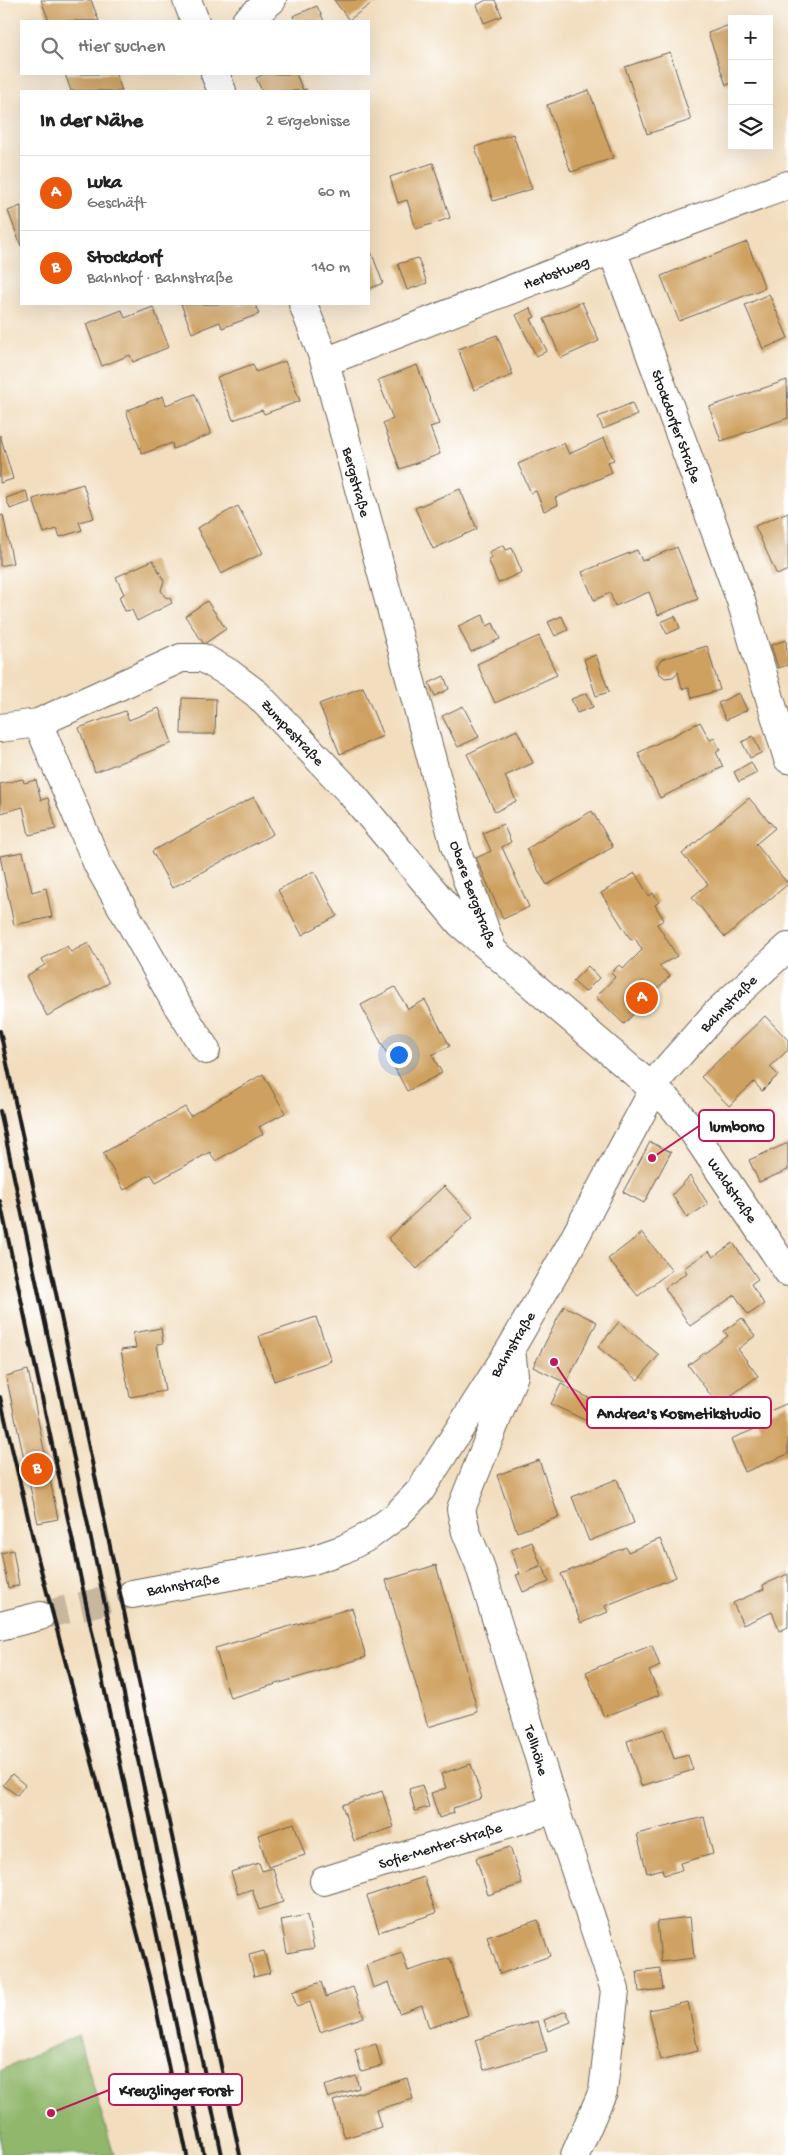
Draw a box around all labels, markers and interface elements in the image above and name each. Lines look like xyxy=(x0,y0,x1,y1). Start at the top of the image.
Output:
map controls xyxy=(728,15,773,150)
button: + xyxy=(728,15,773,60)
search box xyxy=(20,20,370,75)
icon: search xyxy=(38,34,66,62)
text: Hier suchen xyxy=(78,36,165,59)
button: − xyxy=(728,60,773,105)
button: layers xyxy=(728,105,773,150)
text: In der Nähe xyxy=(40,110,143,135)
text: 2 Ergebnisse xyxy=(266,113,350,132)
text: Luka xyxy=(87,172,122,195)
text: A xyxy=(51,184,61,203)
text: 60 m xyxy=(318,184,350,203)
text: Geschäft xyxy=(87,195,146,214)
text: Stockdorf xyxy=(87,247,162,270)
street label: Herbstweg xyxy=(521,253,592,295)
text: B xyxy=(52,259,60,278)
text: 140 m xyxy=(312,259,350,278)
text: Bahnhof · Bahnstraße xyxy=(87,270,233,289)
street label: Stockdorfer Straße xyxy=(646,368,704,486)
street label: Bergstraße xyxy=(337,445,373,520)
street label: Zumpestraße xyxy=(256,696,327,771)
street label: Obere Bergstraße xyxy=(444,839,500,951)
street label: Bahnstraße xyxy=(696,972,762,1037)
pin: A xyxy=(626,979,658,1017)
your location xyxy=(386,1042,412,1068)
callout: lumbono xyxy=(699,1110,774,1141)
text: lumbono xyxy=(708,1119,765,1138)
street label: Waldstraße xyxy=(702,1155,760,1227)
street label: Bahnstraße xyxy=(487,1309,540,1382)
callout: Andrea's Kosmetikstudio xyxy=(587,1397,771,1428)
text: Andrea's Kosmetikstudio xyxy=(596,1406,762,1425)
pin: B xyxy=(21,1450,53,1488)
street label: Bahnstraße xyxy=(145,1571,221,1601)
street label: Tellhöhe xyxy=(519,1722,551,1778)
street label: Sofie-Menter-Straße xyxy=(377,1820,505,1874)
callout: Kreuzlinger Forst xyxy=(109,2074,242,2105)
text: Kreuzlinger Forst xyxy=(118,2083,234,2102)

